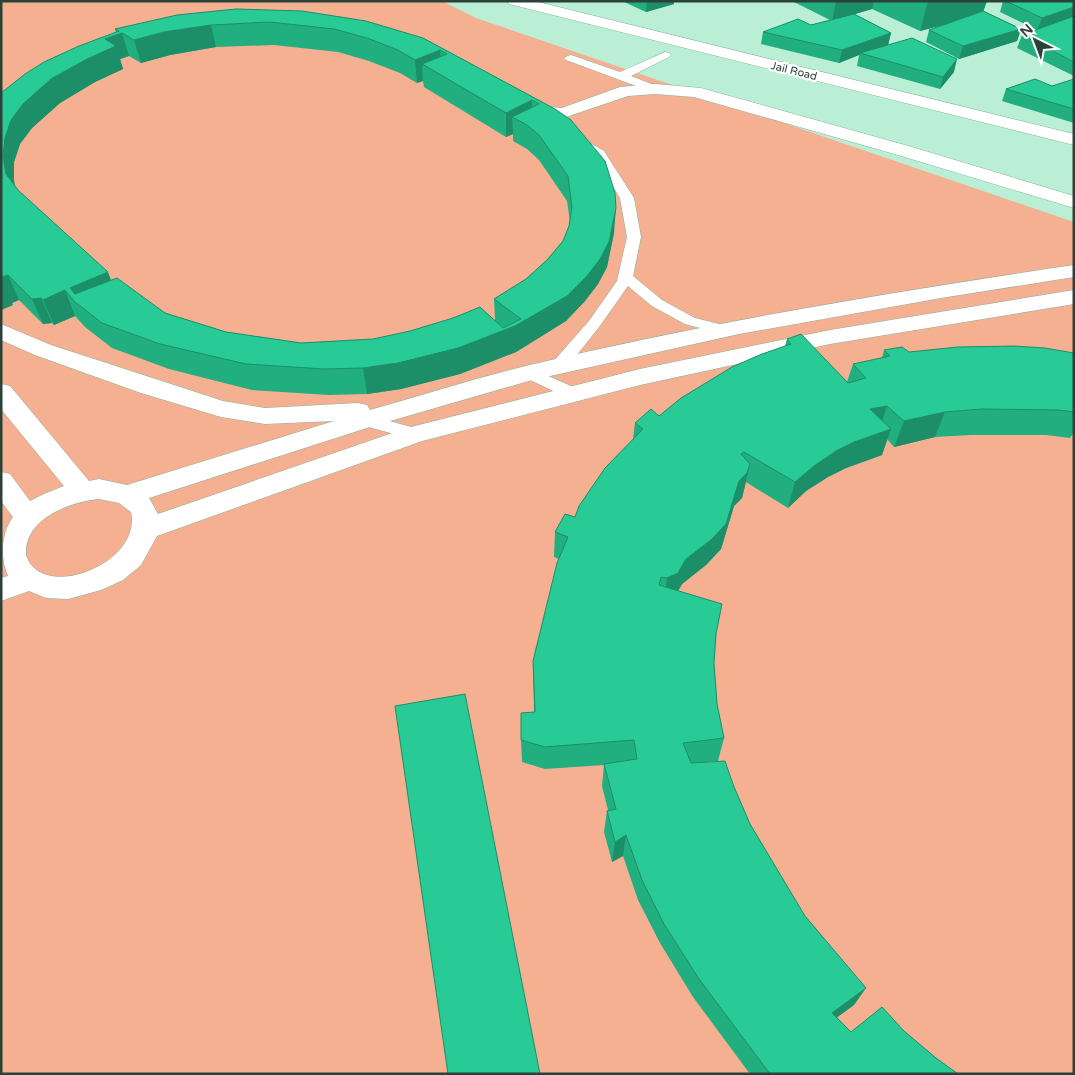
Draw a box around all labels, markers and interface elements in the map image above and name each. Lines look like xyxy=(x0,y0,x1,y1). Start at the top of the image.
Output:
north arrow xyxy=(1010,15,1060,65)
text: N xyxy=(1017,21,1037,41)
street label: Jail Road xyxy=(769,59,819,83)

